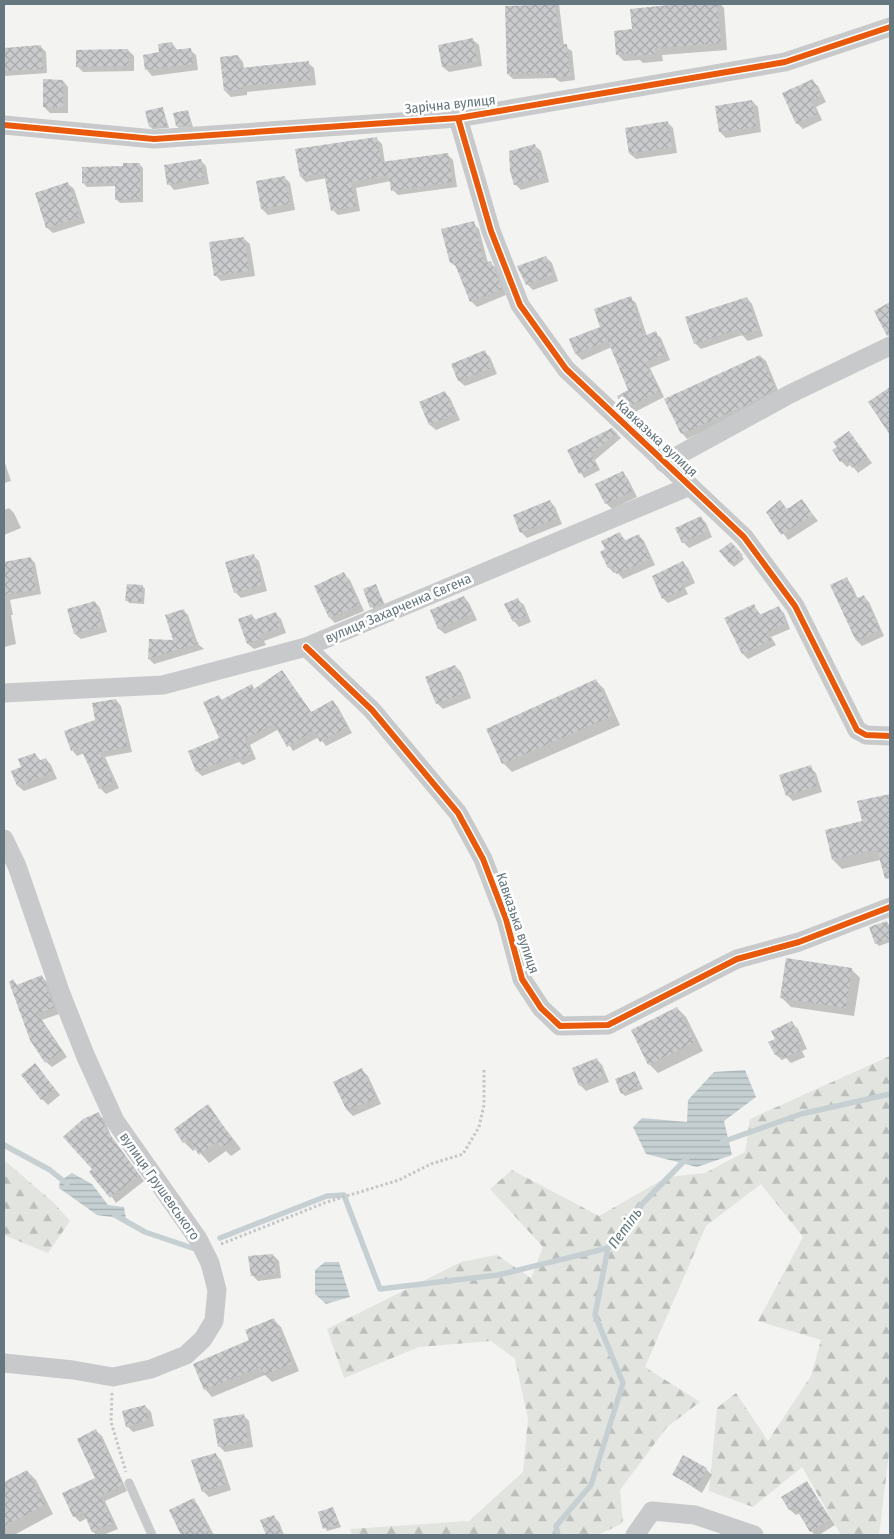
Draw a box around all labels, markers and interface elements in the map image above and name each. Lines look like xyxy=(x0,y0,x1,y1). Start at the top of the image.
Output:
street label: Зарічна вулиця xyxy=(404,91,496,118)
street label: Кавказька вулиця xyxy=(612,396,701,481)
street label: вулиця Захарченка Євгена xyxy=(323,570,474,647)
street label: Кавказька вулиця xyxy=(492,870,543,976)
street label: вулиця Грушевського xyxy=(116,1129,203,1244)
water label: Петіль xyxy=(604,1204,646,1252)

